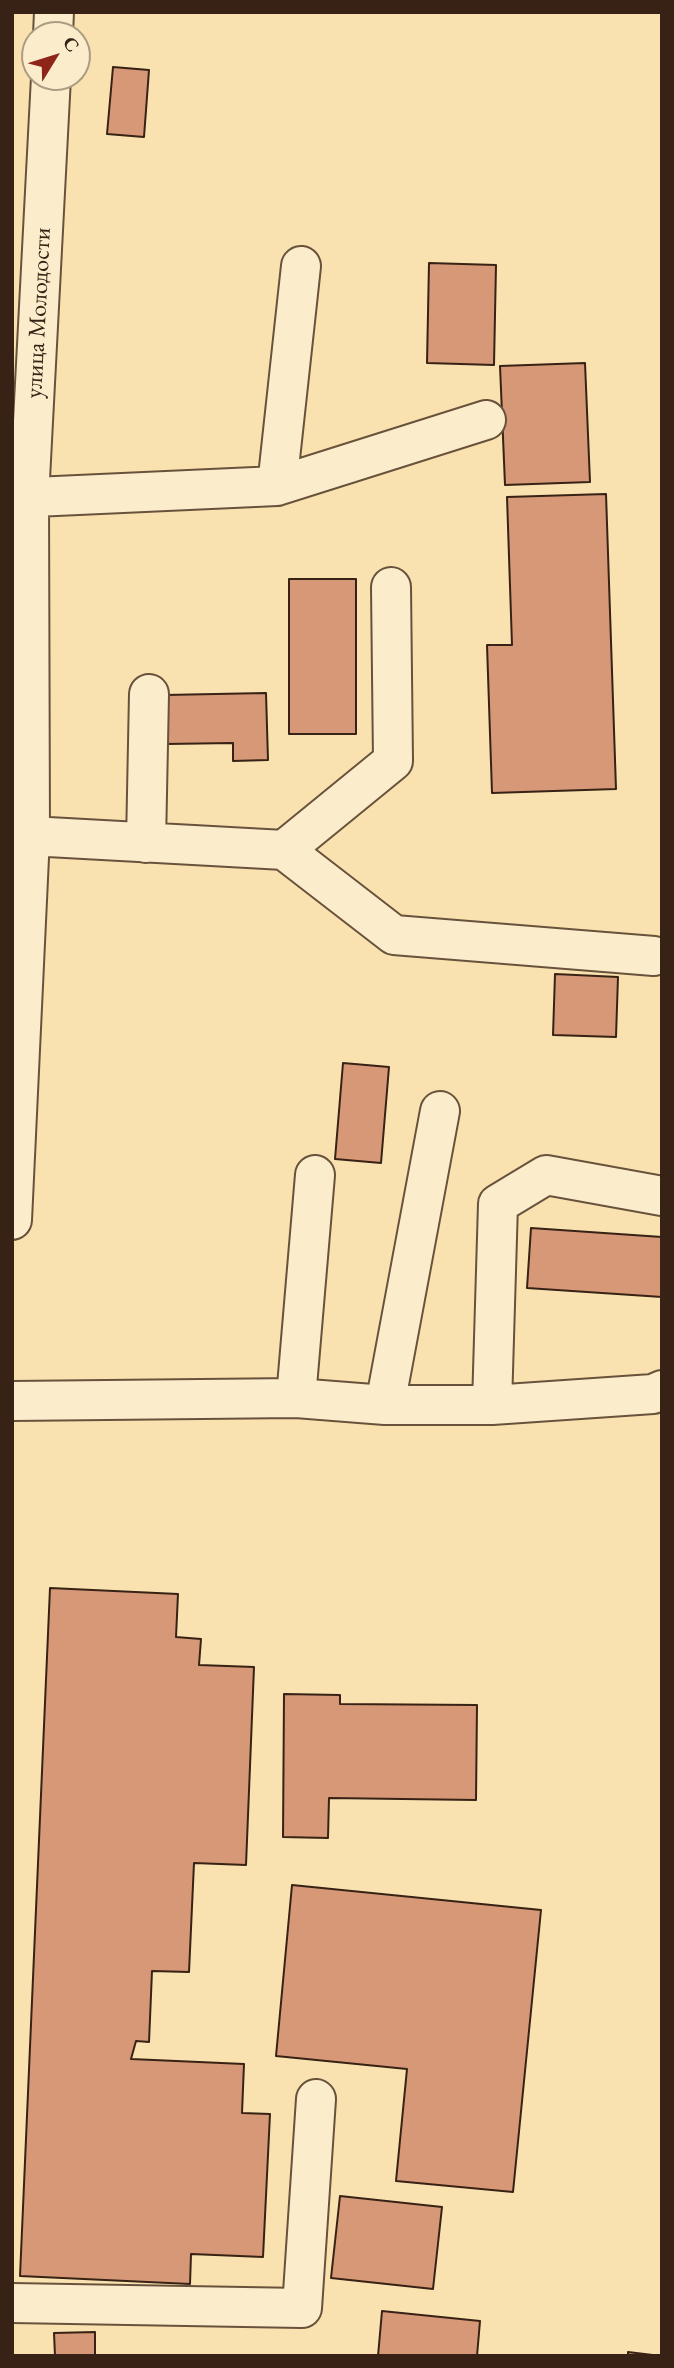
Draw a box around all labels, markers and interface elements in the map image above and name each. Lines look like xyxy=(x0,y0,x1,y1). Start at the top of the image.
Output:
north arrow xyxy=(21,21,91,91)
text: С xyxy=(57,31,85,57)
street label: улица Молодости xyxy=(20,227,58,399)

